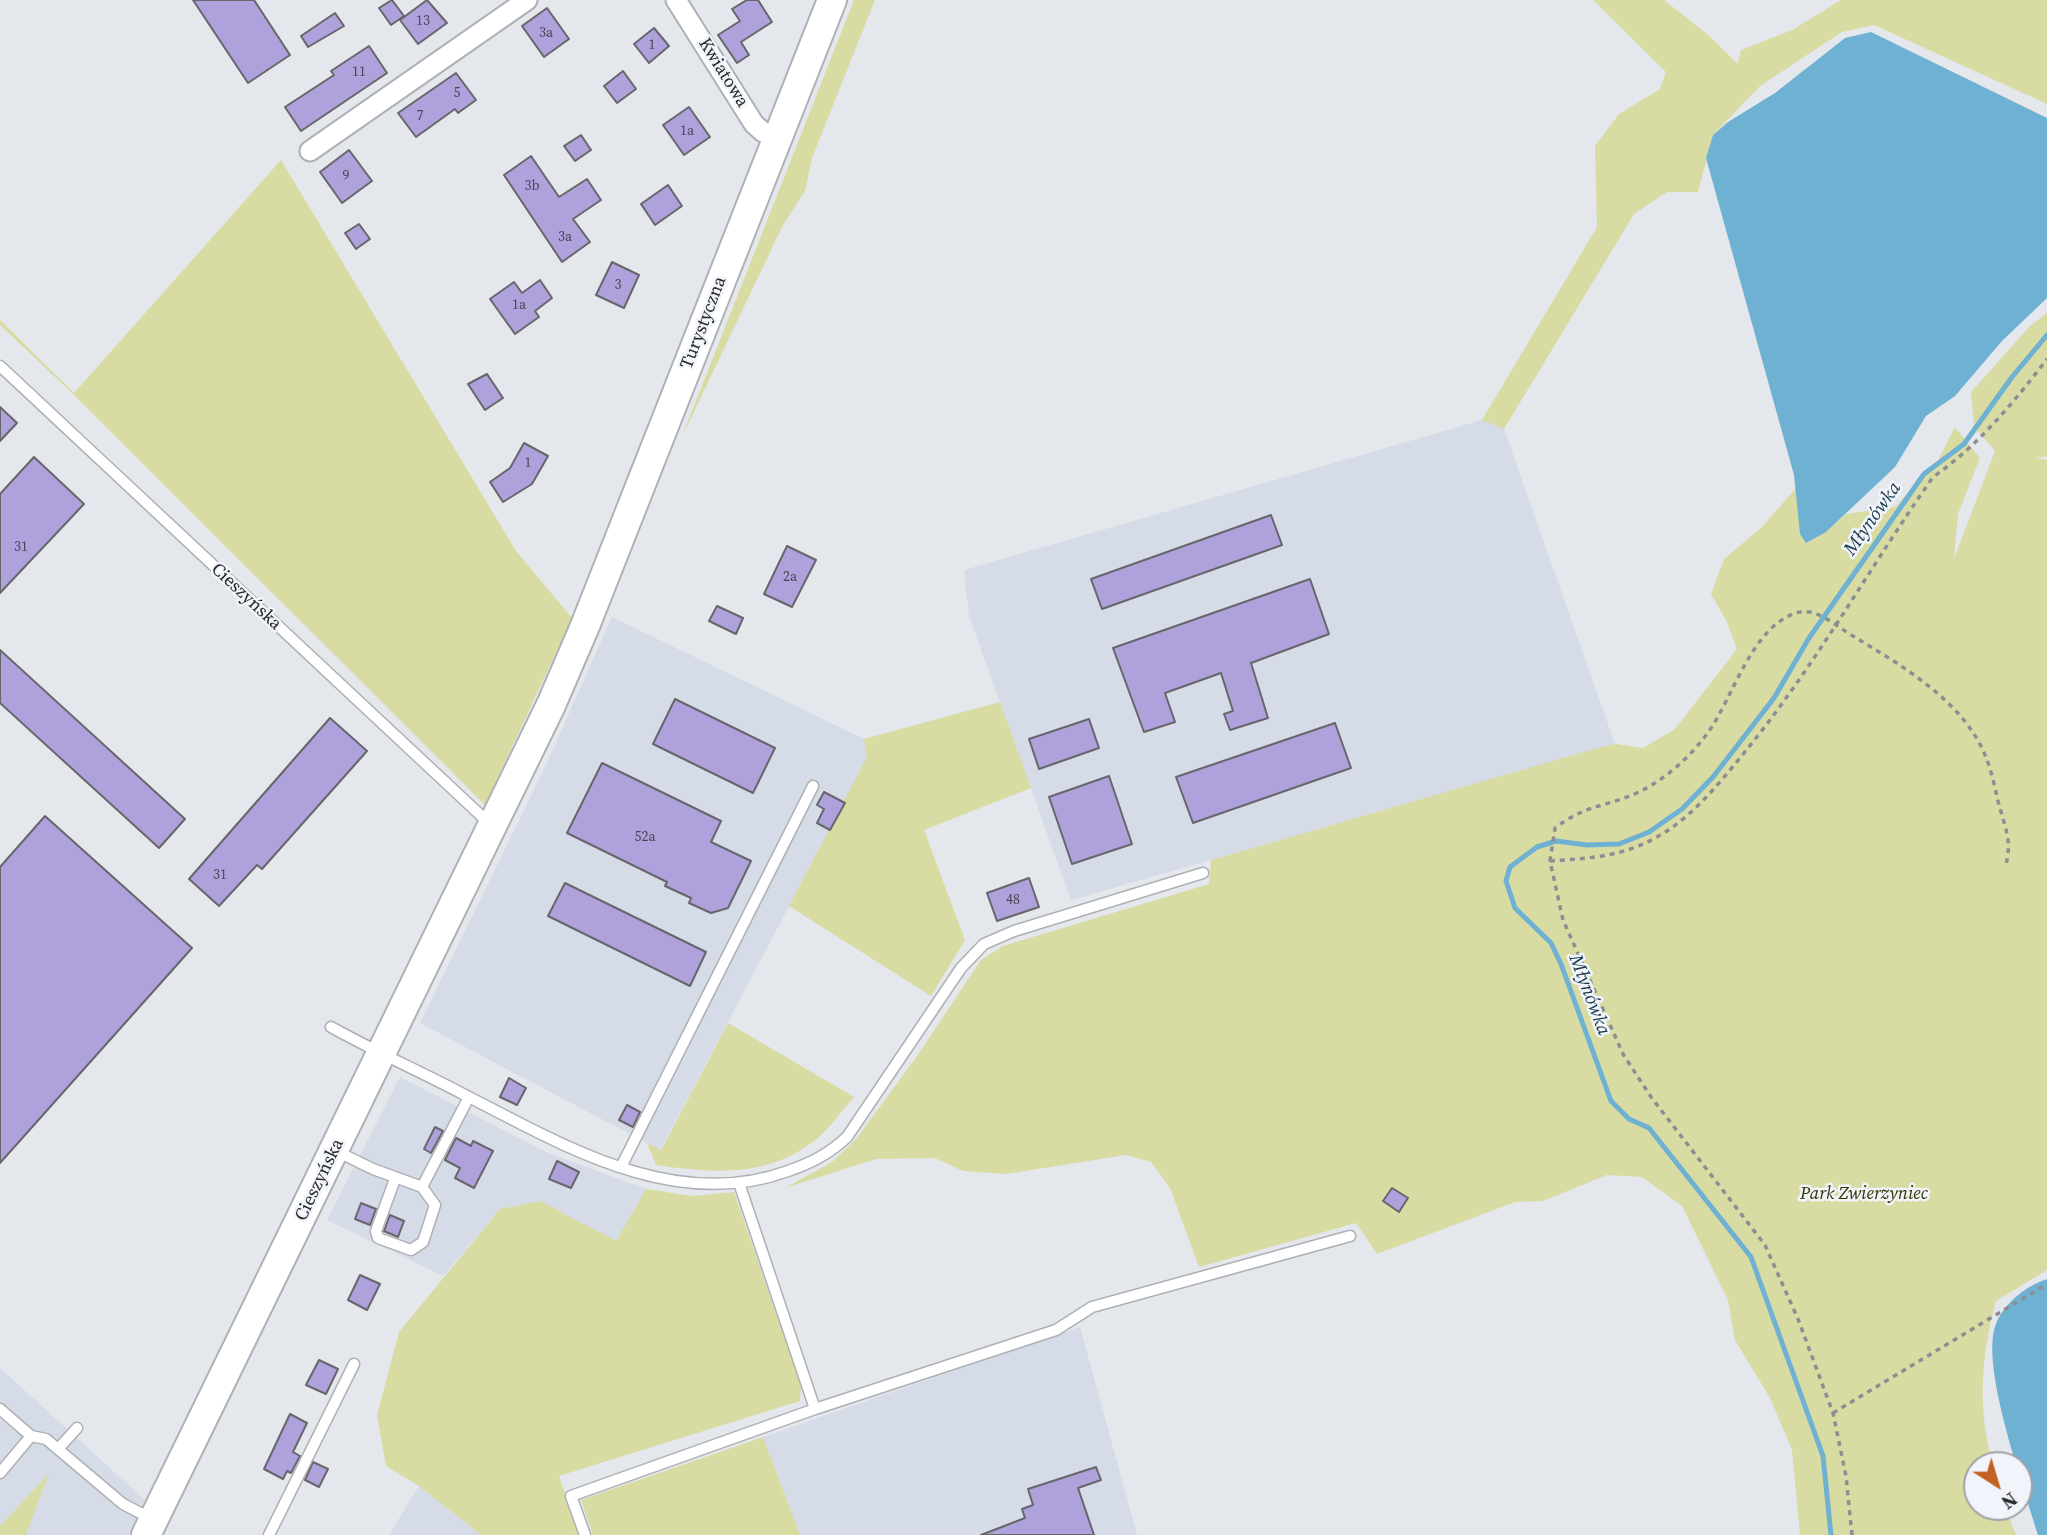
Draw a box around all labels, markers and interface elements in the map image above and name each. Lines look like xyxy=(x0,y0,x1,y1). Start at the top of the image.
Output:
house number: 13 xyxy=(416,13,430,29)
house number: 3a xyxy=(539,25,553,41)
street label: Kwiatowa xyxy=(693,34,753,112)
house number: 1 xyxy=(649,37,655,53)
house number: 11 xyxy=(352,64,366,80)
house number: 5 xyxy=(454,85,460,101)
house number: 7 xyxy=(417,108,423,124)
house number: 1a xyxy=(680,123,694,139)
house number: 9 xyxy=(343,168,349,184)
house number: 3b xyxy=(524,178,540,194)
house number: 3a xyxy=(558,229,572,245)
street label: Turystyczna xyxy=(676,274,732,372)
house number: 3 xyxy=(615,277,621,293)
house number: 1a xyxy=(512,297,526,313)
house number: 1 xyxy=(525,455,531,471)
water label: Młynówka xyxy=(1839,478,1907,560)
house number: 31 xyxy=(14,539,28,555)
street label: Cieszyńska xyxy=(206,559,286,635)
house number: 2a xyxy=(783,569,797,585)
house number: 52a xyxy=(634,829,656,845)
house number: 31 xyxy=(213,867,227,883)
house number: 48 xyxy=(1006,892,1020,908)
water label: Młynówka xyxy=(1563,951,1615,1039)
street label: Cieszyńska xyxy=(291,1135,349,1225)
park label: Park Zwierzyniec xyxy=(1800,1183,1928,1205)
north arrow xyxy=(1963,1451,2033,1521)
text: N xyxy=(1996,1487,2023,1516)

